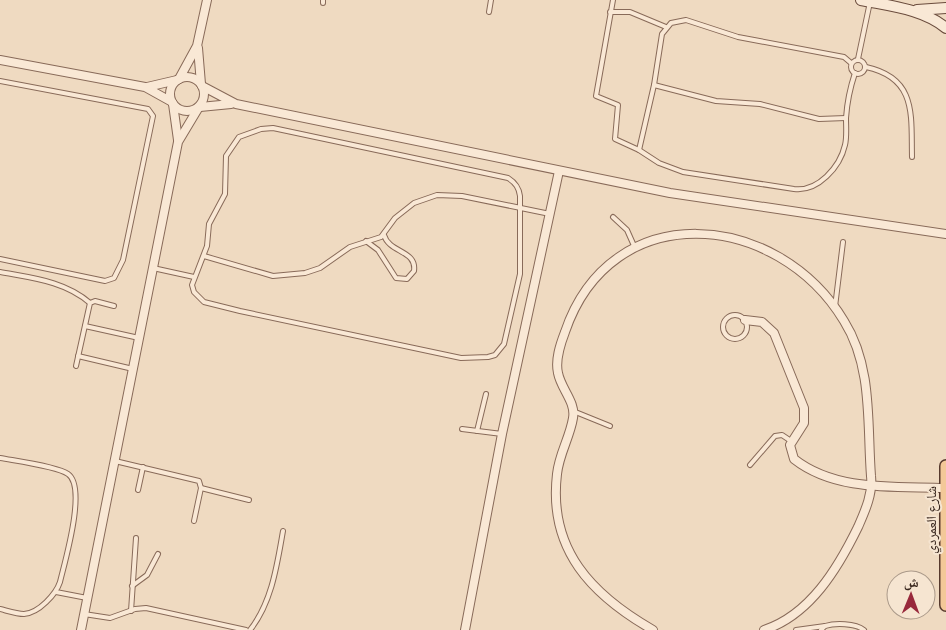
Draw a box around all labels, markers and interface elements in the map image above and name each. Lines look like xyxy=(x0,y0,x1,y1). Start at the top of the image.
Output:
street label: شارع العمردي xyxy=(924,486,942,554)
north arrow xyxy=(886,570,936,620)
text: ش xyxy=(904,575,919,591)

